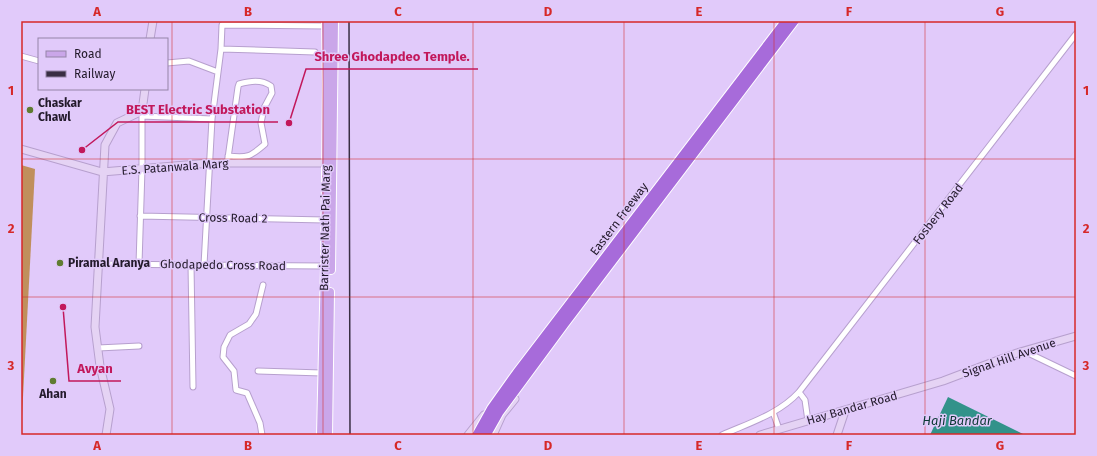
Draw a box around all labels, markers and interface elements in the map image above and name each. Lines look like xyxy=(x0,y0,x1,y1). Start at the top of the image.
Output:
text: A xyxy=(92,4,101,19)
text: B xyxy=(244,4,252,19)
text: C xyxy=(394,4,402,19)
text: D xyxy=(544,4,553,19)
text: E xyxy=(696,4,703,19)
text: F xyxy=(846,4,853,19)
text: G xyxy=(996,4,1004,19)
legend xyxy=(38,38,168,90)
callout: Shree Ghodapdeo Temple. xyxy=(306,44,478,69)
text: Road xyxy=(74,47,102,61)
text: Shree Ghodapdeo Temple. xyxy=(314,49,470,64)
text: Railway xyxy=(74,67,115,81)
text: 1 xyxy=(8,83,14,98)
text: 1 xyxy=(1083,83,1089,98)
place label: Chaskar Chawl xyxy=(38,96,82,124)
callout: BEST Electric Substation xyxy=(118,97,278,122)
text: BEST Electric Substation xyxy=(126,102,270,117)
marker: Chaskar Chawl xyxy=(25,105,35,115)
street label: E.S. Patanwala Marg xyxy=(121,156,230,178)
street label: Barrister Nath Pai Marg xyxy=(317,164,333,291)
street label: Eastern Freeway xyxy=(587,180,651,258)
street label: Fosbery Road xyxy=(910,181,966,247)
street label: Cross Road 2 xyxy=(198,210,268,226)
text: 2 xyxy=(8,221,15,236)
text: 2 xyxy=(1083,221,1090,236)
place label: Piramal Aranya xyxy=(68,256,150,270)
street label: Ghodapedo Cross Road xyxy=(160,257,286,273)
marker: Piramal Aranya xyxy=(55,258,65,268)
street label: Signal Hill Avenue xyxy=(960,335,1058,381)
callout: Avyan xyxy=(69,356,121,381)
text: 3 xyxy=(7,358,15,373)
text: 3 xyxy=(1082,358,1090,373)
text: Avyan xyxy=(76,361,113,376)
marker: Ahan xyxy=(48,376,58,386)
place label: Ahan xyxy=(38,387,67,401)
street label: Hay Bandar Road xyxy=(805,388,899,428)
water label: Haji Bandar xyxy=(922,413,993,428)
text: A xyxy=(92,438,101,453)
text: B xyxy=(244,438,252,453)
text: C xyxy=(394,438,402,453)
text: D xyxy=(544,438,553,453)
text: E xyxy=(696,438,703,453)
text: F xyxy=(846,438,853,453)
text: G xyxy=(996,438,1004,453)

